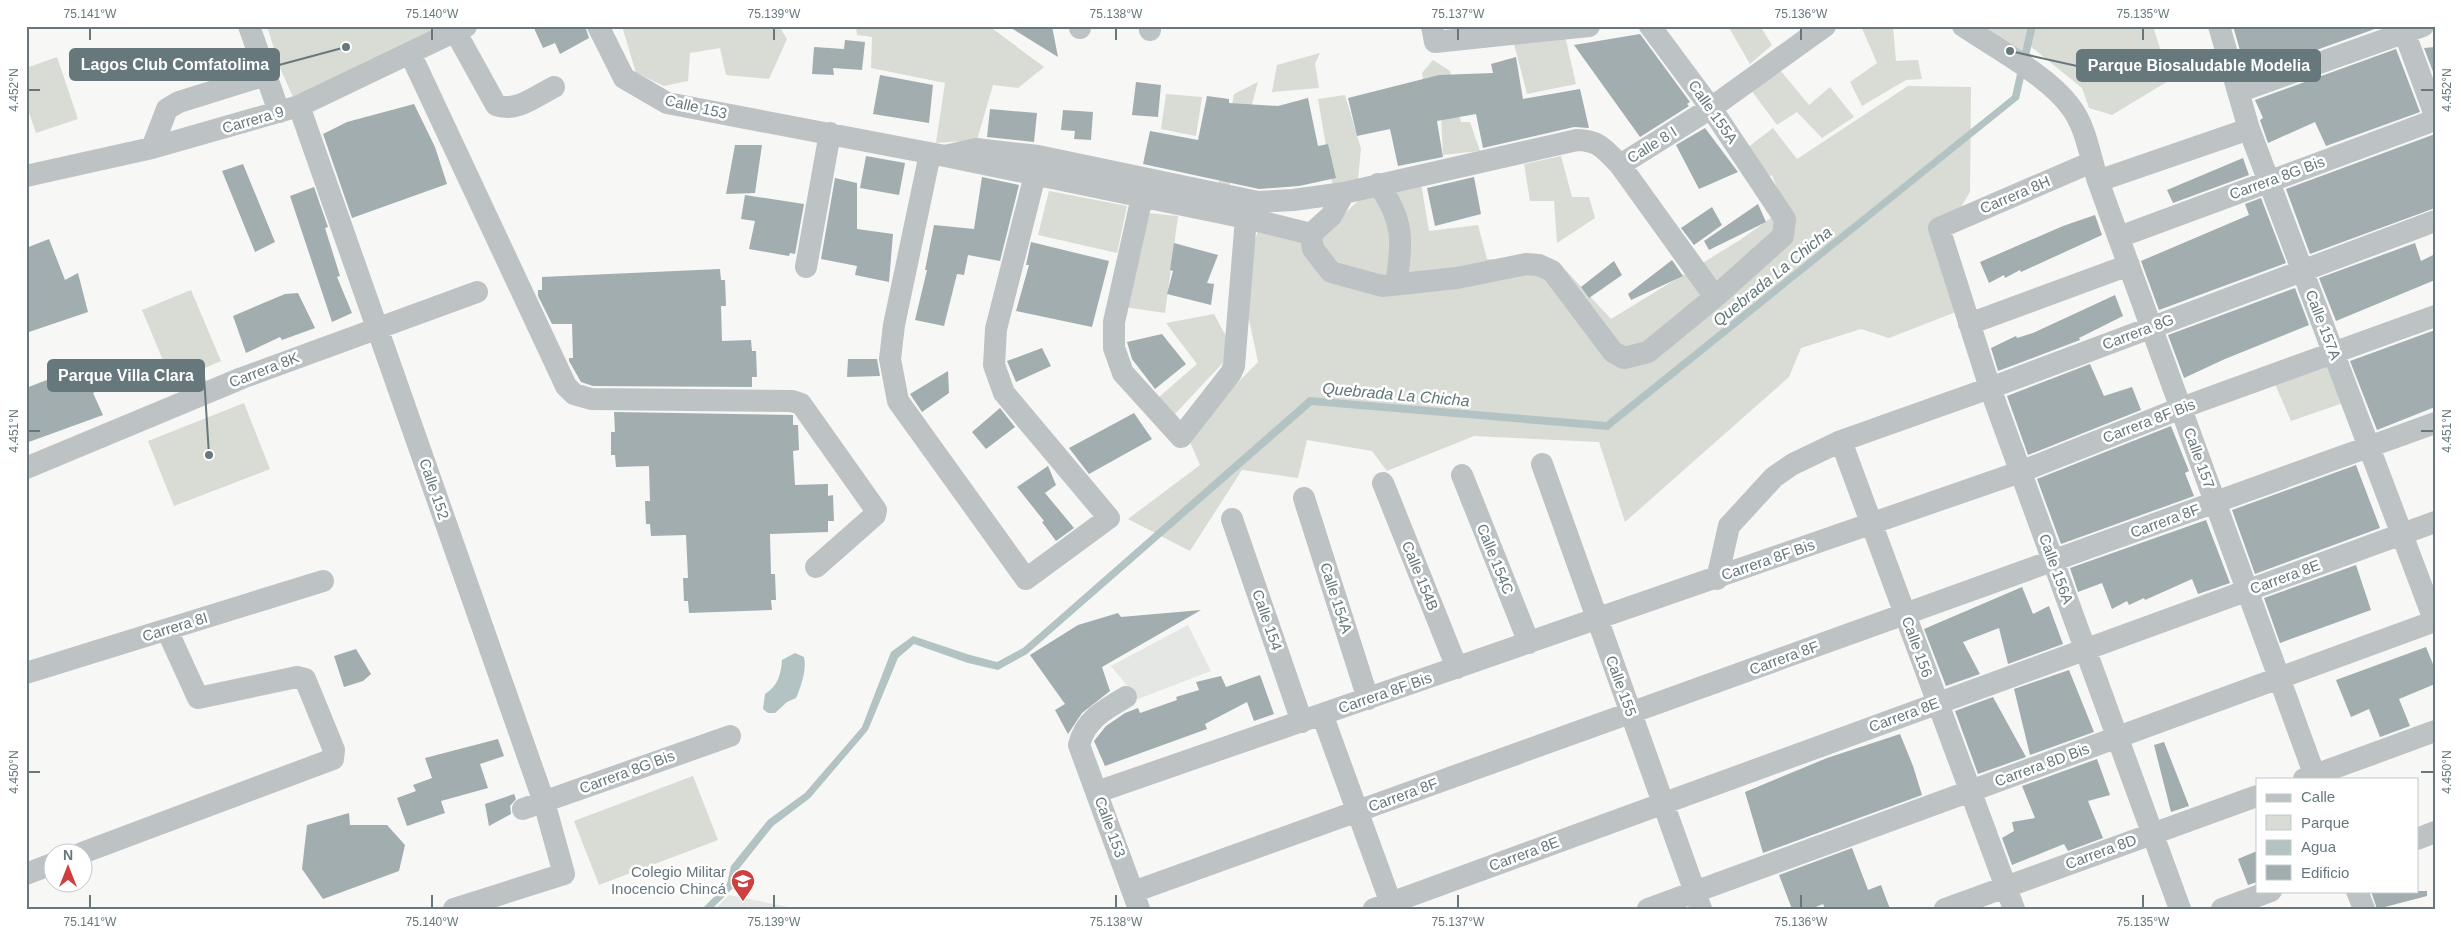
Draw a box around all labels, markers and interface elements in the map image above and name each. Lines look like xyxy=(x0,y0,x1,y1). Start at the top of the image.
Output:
text: 75.141°W xyxy=(64,7,117,21)
text: 75.140°W xyxy=(406,7,459,21)
text: 75.139°W xyxy=(748,7,801,21)
text: 75.138°W xyxy=(1090,7,1143,21)
text: 75.137°W xyxy=(1432,7,1485,21)
text: 75.136°W xyxy=(1775,7,1828,21)
text: 75.135°W xyxy=(2117,7,2170,21)
callout: Lagos Club Comfatolima xyxy=(70,49,279,80)
callout: Parque Biosaludable Modelia xyxy=(2077,50,2320,81)
text: Lagos Club Comfatolima xyxy=(81,56,269,73)
text: Parque Biosaludable Modelia xyxy=(2088,57,2310,74)
text: 4.452°N xyxy=(7,68,21,112)
text: 4.452°N xyxy=(2440,68,2454,112)
street label: Calle 155A xyxy=(1685,77,1741,147)
street label: Calle 153 xyxy=(663,91,729,122)
street label: Carrera 9 xyxy=(220,103,286,136)
street label: Calle 8 I xyxy=(1624,123,1680,166)
street label: Carrera 8G Bis xyxy=(2227,152,2327,203)
street label: Carrera 8H xyxy=(1977,172,2052,217)
water label: Quebrada La Chicha xyxy=(1710,223,1835,329)
street label: Calle 157A xyxy=(2302,288,2345,362)
street label: Carrera 8G xyxy=(2100,310,2176,353)
street label: Carrera 8K xyxy=(227,348,301,391)
callout: Parque Villa Clara xyxy=(48,360,204,391)
text: Parque Villa Clara xyxy=(58,367,194,384)
water label: Quebrada La Chicha xyxy=(1322,380,1470,409)
street label: Carrera 8F Bis xyxy=(2100,395,2197,446)
text: 4.451°N xyxy=(7,409,21,453)
text: 4.451°N xyxy=(2440,409,2454,453)
street label: Calle 157 xyxy=(2181,425,2218,491)
street label: Calle 152 xyxy=(416,456,453,522)
street label: Carrera 8F xyxy=(2128,500,2202,541)
street label: Calle 154C xyxy=(1474,521,1517,597)
street label: Calle 156A xyxy=(2036,531,2077,606)
street label: Carrera 8F Bis xyxy=(1719,536,1817,583)
street label: Calle 154B xyxy=(1399,539,1442,613)
street label: Carrera 8E xyxy=(2247,556,2322,597)
street label: Calle 154A xyxy=(1317,560,1356,635)
street label: Calle 154 xyxy=(1249,587,1286,653)
street label: Carrera 8I xyxy=(140,609,210,645)
street label: Calle 156 xyxy=(1899,614,1936,680)
street label: Carrera 8F xyxy=(1747,637,1821,678)
street label: Calle 155 xyxy=(1603,653,1640,719)
street label: Carrera 8F Bis xyxy=(1336,669,1434,716)
street label: Carrera 8E xyxy=(1866,694,1941,735)
street label: Carrera 8D Bis xyxy=(1992,740,2091,789)
street label: Carrera 8G Bis xyxy=(577,746,677,797)
text: 4.450°N xyxy=(7,750,21,794)
text: 4.450°N xyxy=(2440,750,2454,794)
street label: Carrera 8F xyxy=(1366,774,1440,815)
legend xyxy=(2256,778,2418,892)
text: Calle xyxy=(2301,788,2335,805)
street label: Calle 153 xyxy=(1092,794,1129,860)
text: Parque xyxy=(2301,814,2349,831)
street label: Carrera 8D xyxy=(2063,831,2139,872)
street label: Carrera 8E xyxy=(1486,833,1561,874)
text: Agua xyxy=(2301,838,2337,855)
north arrow xyxy=(42,842,92,892)
text: N xyxy=(63,847,73,863)
place label: Colegio Militar Inocencio Chincá xyxy=(611,863,727,897)
text: Edificio xyxy=(2301,864,2349,881)
school or university icon: Colegio Militar Inocencio Chincá xyxy=(730,868,756,902)
text: 75.141°W xyxy=(64,915,117,929)
text: 75.140°W xyxy=(406,915,459,929)
text: 75.139°W xyxy=(748,915,801,929)
text: 75.138°W xyxy=(1090,915,1143,929)
text: 75.137°W xyxy=(1432,915,1485,929)
text: 75.136°W xyxy=(1775,915,1828,929)
text: 75.135°W xyxy=(2117,915,2170,929)

